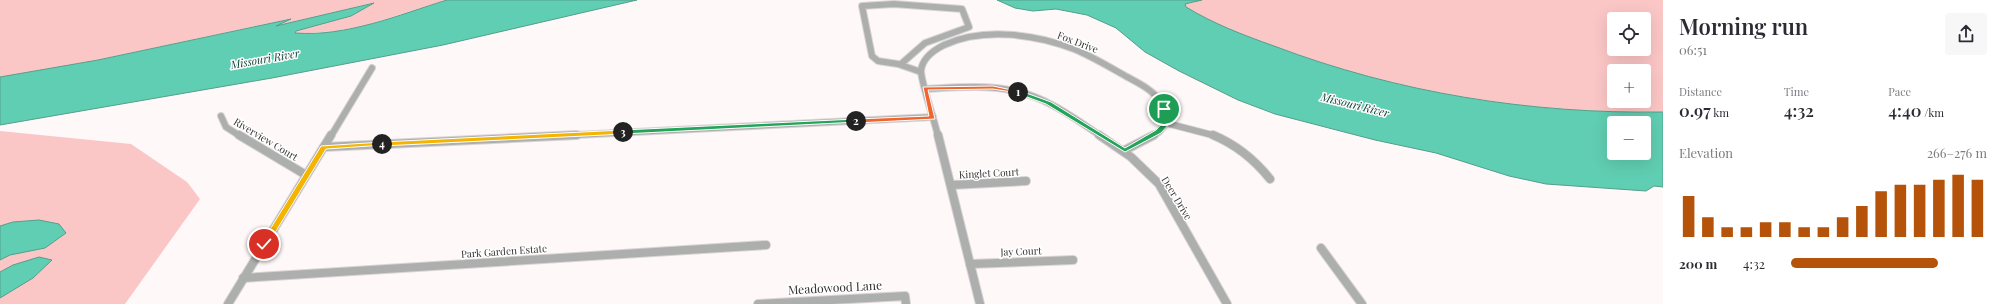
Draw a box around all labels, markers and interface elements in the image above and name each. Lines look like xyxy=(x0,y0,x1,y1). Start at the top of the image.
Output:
text: Morning run xyxy=(1679,11,1808,41)
map controls xyxy=(1607,12,1651,160)
button: locate xyxy=(1607,12,1651,56)
button: share xyxy=(1945,13,1987,55)
street label: Fox Drive xyxy=(1056,28,1100,56)
text: 06:51 xyxy=(1679,41,1707,58)
water label: Missouri River xyxy=(228,45,301,72)
button: + xyxy=(1607,64,1651,108)
pin: 1 xyxy=(1008,82,1028,102)
text: 1 xyxy=(1016,84,1020,99)
text: Distance xyxy=(1679,84,1722,99)
text: Time xyxy=(1784,84,1809,99)
text: Pace xyxy=(1888,84,1911,99)
water label: Missouri River xyxy=(1319,89,1391,120)
pin xyxy=(1147,92,1181,126)
icon: arrive xyxy=(1153,98,1175,120)
text: 0.97 xyxy=(1679,99,1711,121)
text: 4:32 xyxy=(1784,99,1814,121)
text: 4:40 xyxy=(1888,99,1921,121)
text: km xyxy=(1711,105,1729,120)
text: /km xyxy=(1921,105,1944,120)
pin: 2 xyxy=(846,111,866,131)
text: 2 xyxy=(853,113,859,128)
street label: Riverview Court xyxy=(231,114,301,164)
button: − xyxy=(1607,116,1651,160)
pin: 3 xyxy=(613,122,633,142)
text: 3 xyxy=(620,124,626,139)
pin: 4 xyxy=(372,134,392,154)
text: 4 xyxy=(379,136,385,151)
text: Elevation xyxy=(1679,144,1733,161)
text: 266–276 m xyxy=(1927,144,1987,161)
street label: Kinglet Court xyxy=(958,164,1020,182)
street label: Deer Drive xyxy=(1158,174,1196,222)
pin xyxy=(247,227,281,261)
icon: check xyxy=(253,233,275,255)
street label: Park Garden Estate xyxy=(461,241,547,261)
street label: Jay Court xyxy=(999,243,1042,259)
text: 200 m xyxy=(1679,255,1717,272)
text: 4:32 xyxy=(1743,255,1765,272)
street label: Meadowood Lane xyxy=(787,277,882,297)

